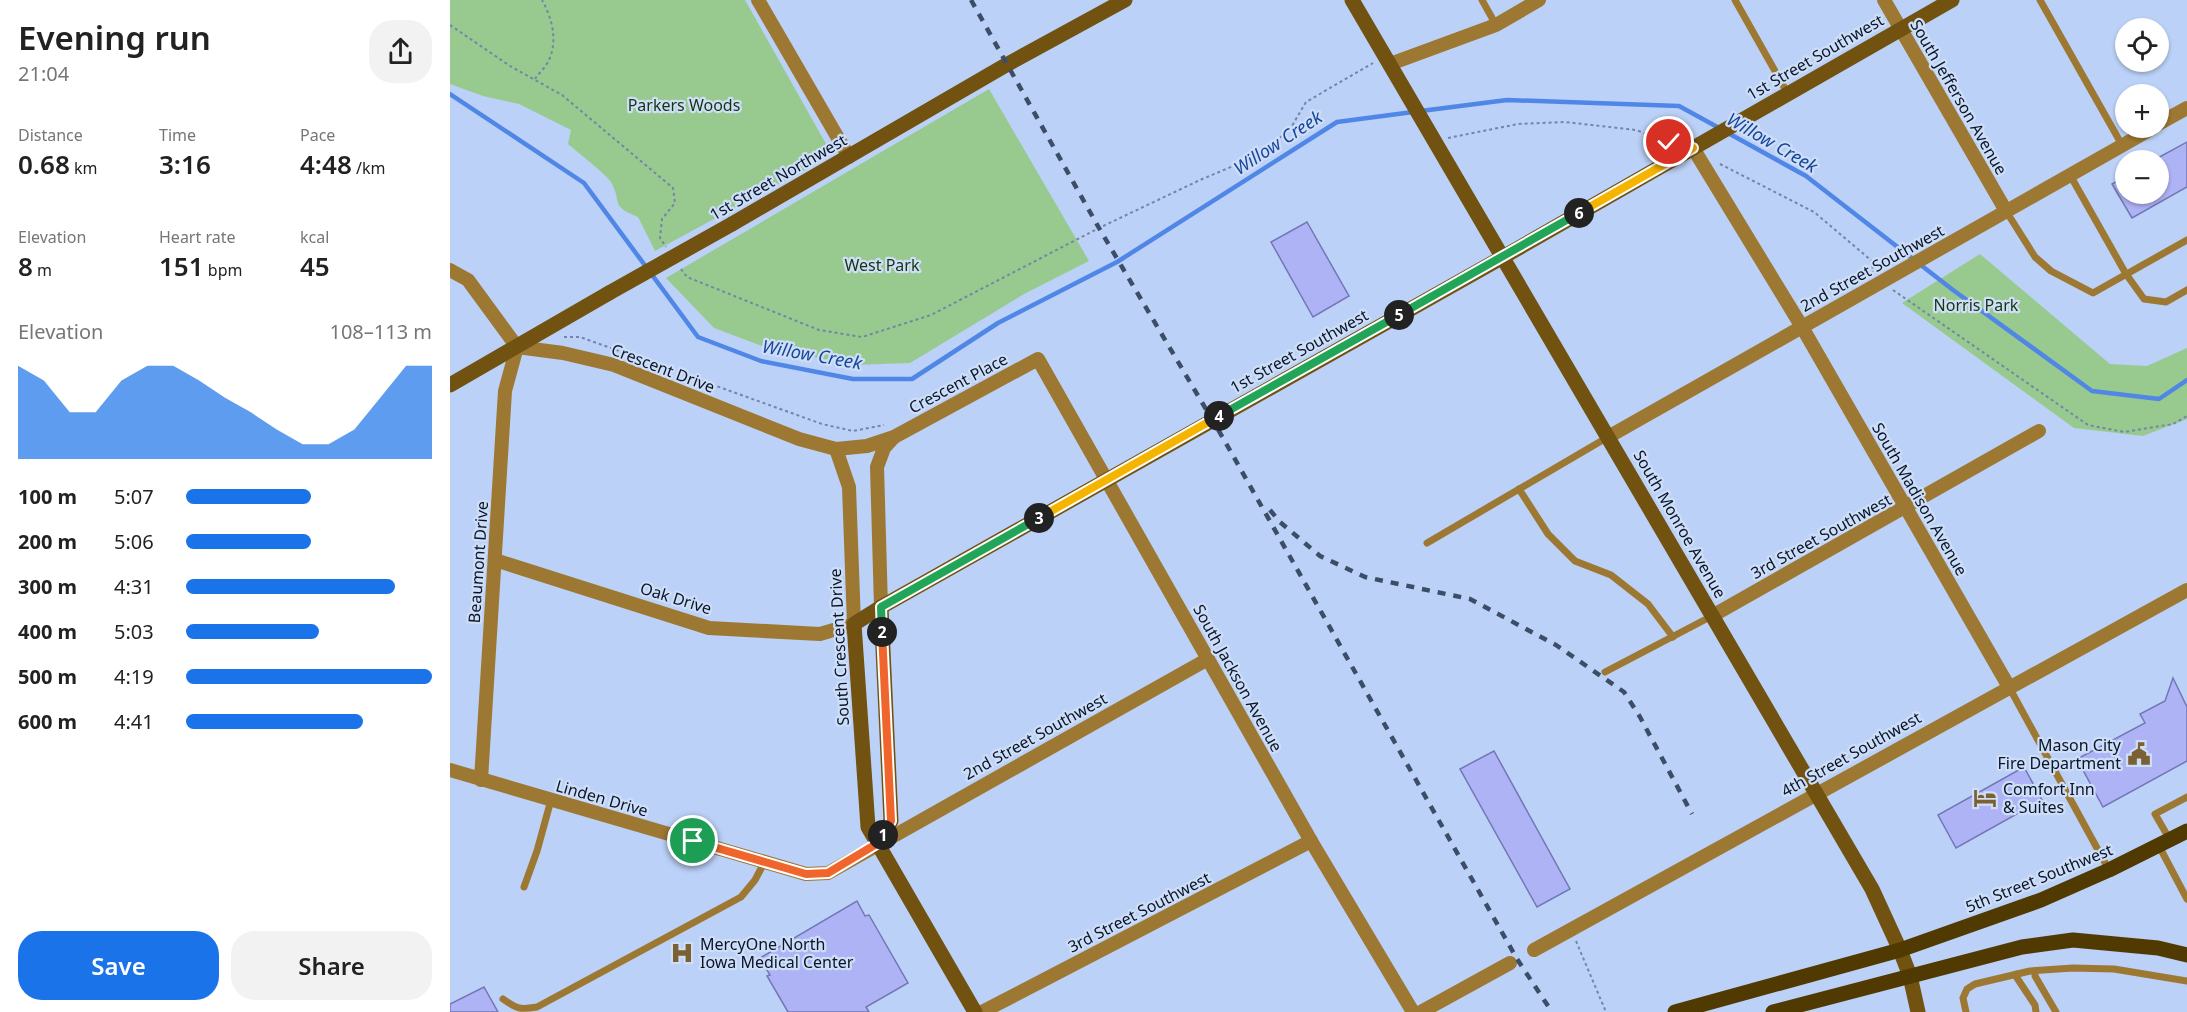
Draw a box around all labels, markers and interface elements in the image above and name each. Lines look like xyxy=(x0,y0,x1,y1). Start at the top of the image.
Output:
street label: 1st Street Southwest xyxy=(1743,9,1888,105)
text: Evening run xyxy=(18,15,211,60)
street label: South Jefferson Avenue xyxy=(1906,15,2012,179)
map controls xyxy=(2115,18,2169,204)
button: locate xyxy=(2115,18,2169,72)
button: share xyxy=(369,20,432,83)
text: 21:04 xyxy=(18,60,69,87)
button: + xyxy=(2115,84,2169,138)
park label: Parkers Woods xyxy=(628,94,740,116)
water label: Willow Creek xyxy=(1229,104,1327,180)
water label: Willow Creek xyxy=(1723,106,1823,178)
pin xyxy=(1643,116,1694,167)
text: Distance xyxy=(18,124,83,146)
text: Time xyxy=(159,124,196,146)
text: Pace xyxy=(300,124,335,146)
icon: check xyxy=(1652,125,1685,158)
street label: 1st Street Northwest xyxy=(705,129,851,225)
text: 0.68 xyxy=(18,146,70,182)
text: 3:16 xyxy=(159,146,211,182)
text: 4:48 xyxy=(300,146,352,182)
button: − xyxy=(2115,150,2169,204)
text: km xyxy=(70,157,97,179)
text: /km xyxy=(352,157,385,179)
pin: 6 xyxy=(1564,198,1594,228)
text: 6 xyxy=(1574,202,1584,224)
street label: 2nd Street Southwest xyxy=(1796,219,1948,317)
text: Elevation xyxy=(18,226,86,248)
text: Heart rate xyxy=(159,226,235,248)
text: kcal xyxy=(300,226,329,248)
text: 8 xyxy=(18,248,33,284)
text: 151 xyxy=(159,248,204,284)
text: 45 xyxy=(300,248,330,284)
park label: West Park xyxy=(845,254,920,276)
text: m xyxy=(33,259,52,281)
text: bpm xyxy=(204,259,242,281)
park label: Norris Park xyxy=(1934,294,2019,316)
pin: 5 xyxy=(1384,300,1414,330)
street label: 1st Street Southwest xyxy=(1226,304,1372,398)
text: 5 xyxy=(1394,304,1404,326)
text: Elevation xyxy=(18,318,103,345)
text: 108–113 m xyxy=(329,318,432,345)
water label: Willow Creek xyxy=(760,333,865,375)
street label: Crescent Drive xyxy=(608,338,718,398)
street label: Crescent Place xyxy=(905,348,1011,418)
pin: 4 xyxy=(1204,401,1234,431)
text: 4 xyxy=(1214,405,1224,427)
street label: South Madison Avenue xyxy=(1867,419,1973,579)
street label: South Monroe Avenue xyxy=(1629,446,1731,602)
text: 100 m xyxy=(18,483,77,510)
text: 5:07 xyxy=(114,483,154,510)
street label: 3rd Street Southwest xyxy=(1747,488,1895,584)
street label: Beaumont Drive xyxy=(463,500,493,624)
pin: 3 xyxy=(1024,503,1054,533)
text: 3 xyxy=(1034,507,1044,529)
text: 200 m xyxy=(18,528,77,555)
text: 5:06 xyxy=(114,528,154,555)
street label: South Crescent Drive xyxy=(824,568,854,726)
text: 300 m xyxy=(18,573,77,600)
text: 4:31 xyxy=(114,573,154,600)
street label: Oak Drive xyxy=(638,577,714,619)
street label: South Jackson Avenue xyxy=(1188,600,1288,756)
pin: 2 xyxy=(867,617,897,647)
text: 400 m xyxy=(18,618,77,645)
text: 5:03 xyxy=(114,618,154,645)
text: 2 xyxy=(877,621,887,643)
text: 500 m xyxy=(18,663,77,690)
text: 4:19 xyxy=(114,663,154,690)
street label: 2nd Street Southwest xyxy=(959,687,1111,785)
street label: 4th Street Southwest xyxy=(1777,706,1925,802)
text: 600 m xyxy=(18,708,77,735)
text: 4:41 xyxy=(114,708,154,735)
place label: Mason City Fire Department xyxy=(1998,734,2122,774)
public building icon: Mason City Fire Department xyxy=(2126,741,2152,767)
street label: Linden Drive xyxy=(553,774,651,822)
place label: Comfort Inn & Suites xyxy=(2003,778,2095,818)
hotel icon: Comfort Inn & Suites xyxy=(1972,785,1998,811)
pin xyxy=(667,815,718,866)
pin: 1 xyxy=(868,820,898,850)
icon: arrive xyxy=(676,824,709,857)
text: 1 xyxy=(878,824,888,846)
street label: 5th Street Southwest xyxy=(1962,838,2116,918)
street label: 3rd Street Southwest xyxy=(1064,866,1214,958)
button: Save xyxy=(18,931,219,1000)
button: Share xyxy=(231,931,432,1000)
place label: MercyOne North Iowa Medical Center xyxy=(700,933,854,973)
hospital icon: MercyOne North Iowa Medical Center xyxy=(669,940,695,966)

